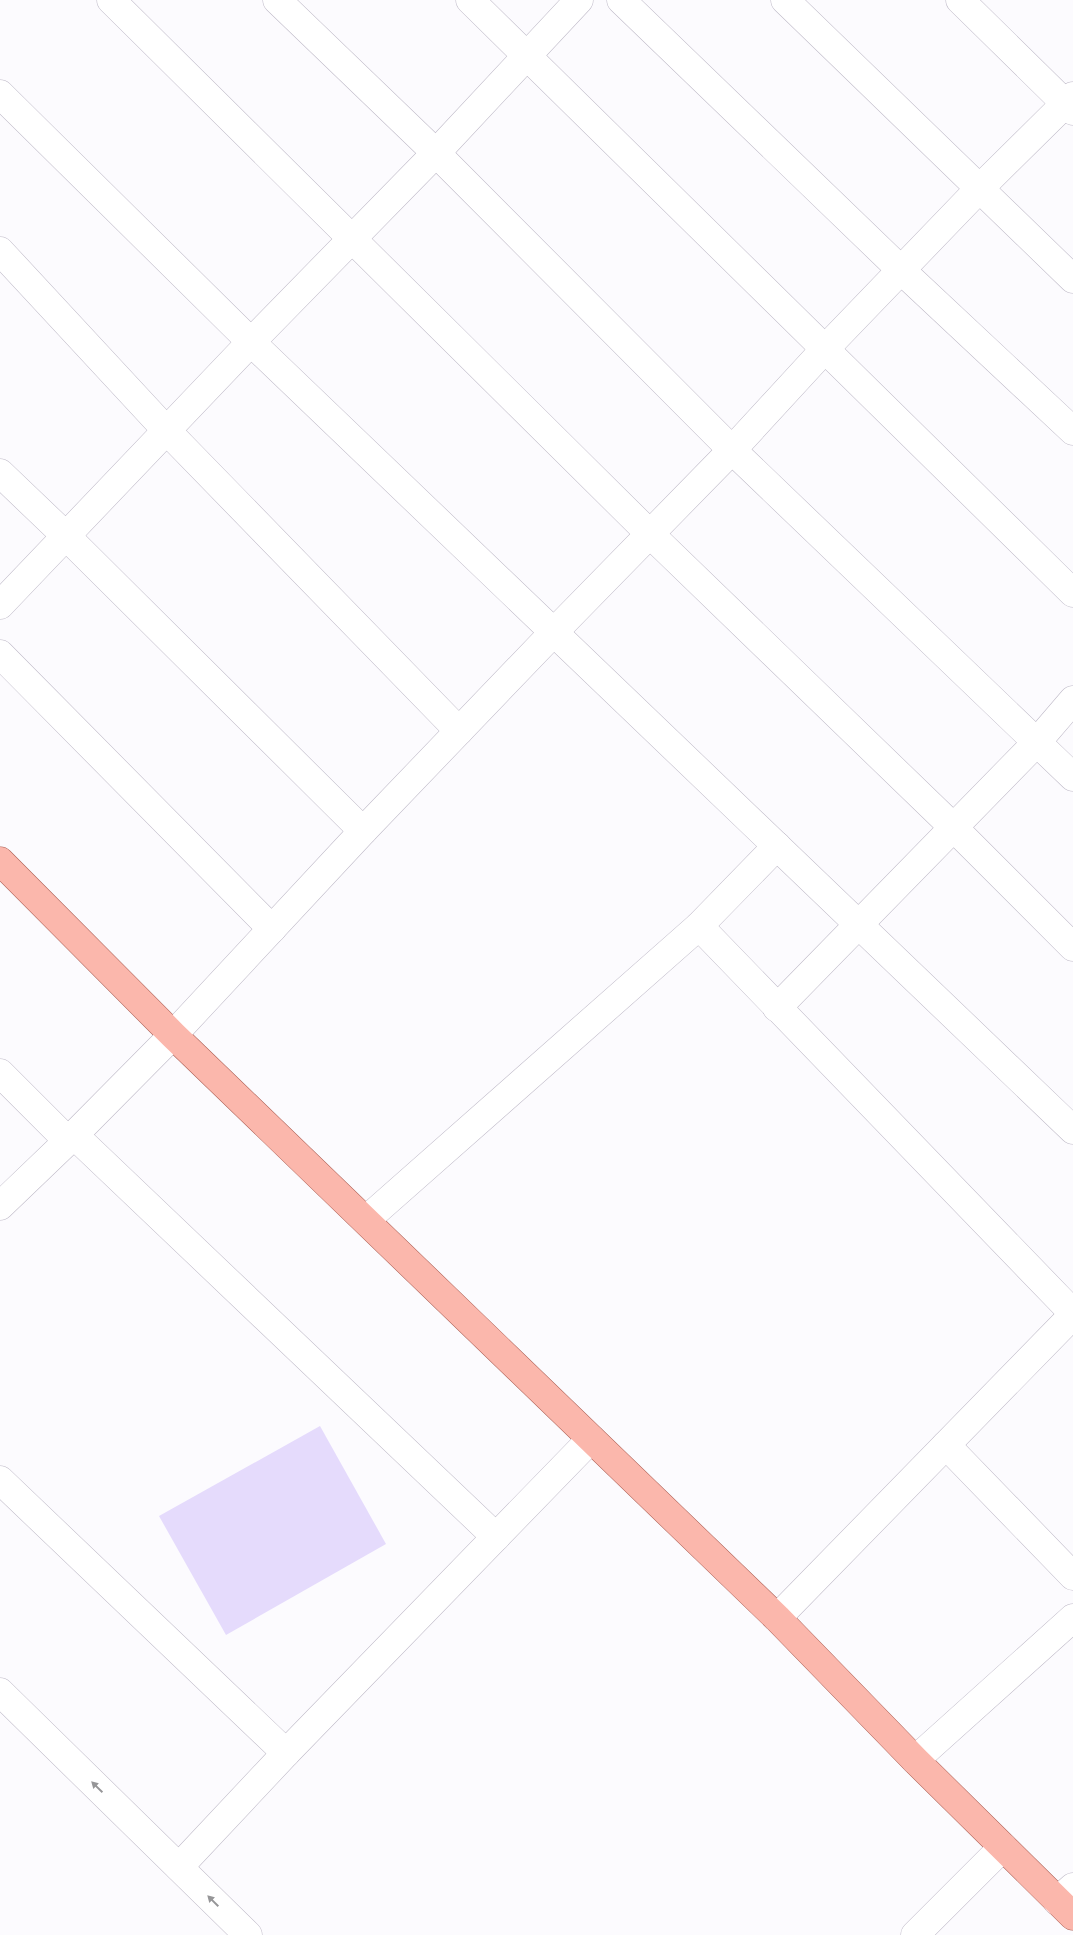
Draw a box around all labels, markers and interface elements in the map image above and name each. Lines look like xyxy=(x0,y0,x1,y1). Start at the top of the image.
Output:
one-way arrow xyxy=(92,1781,104,1793)
one-way arrow xyxy=(208,1895,220,1907)

